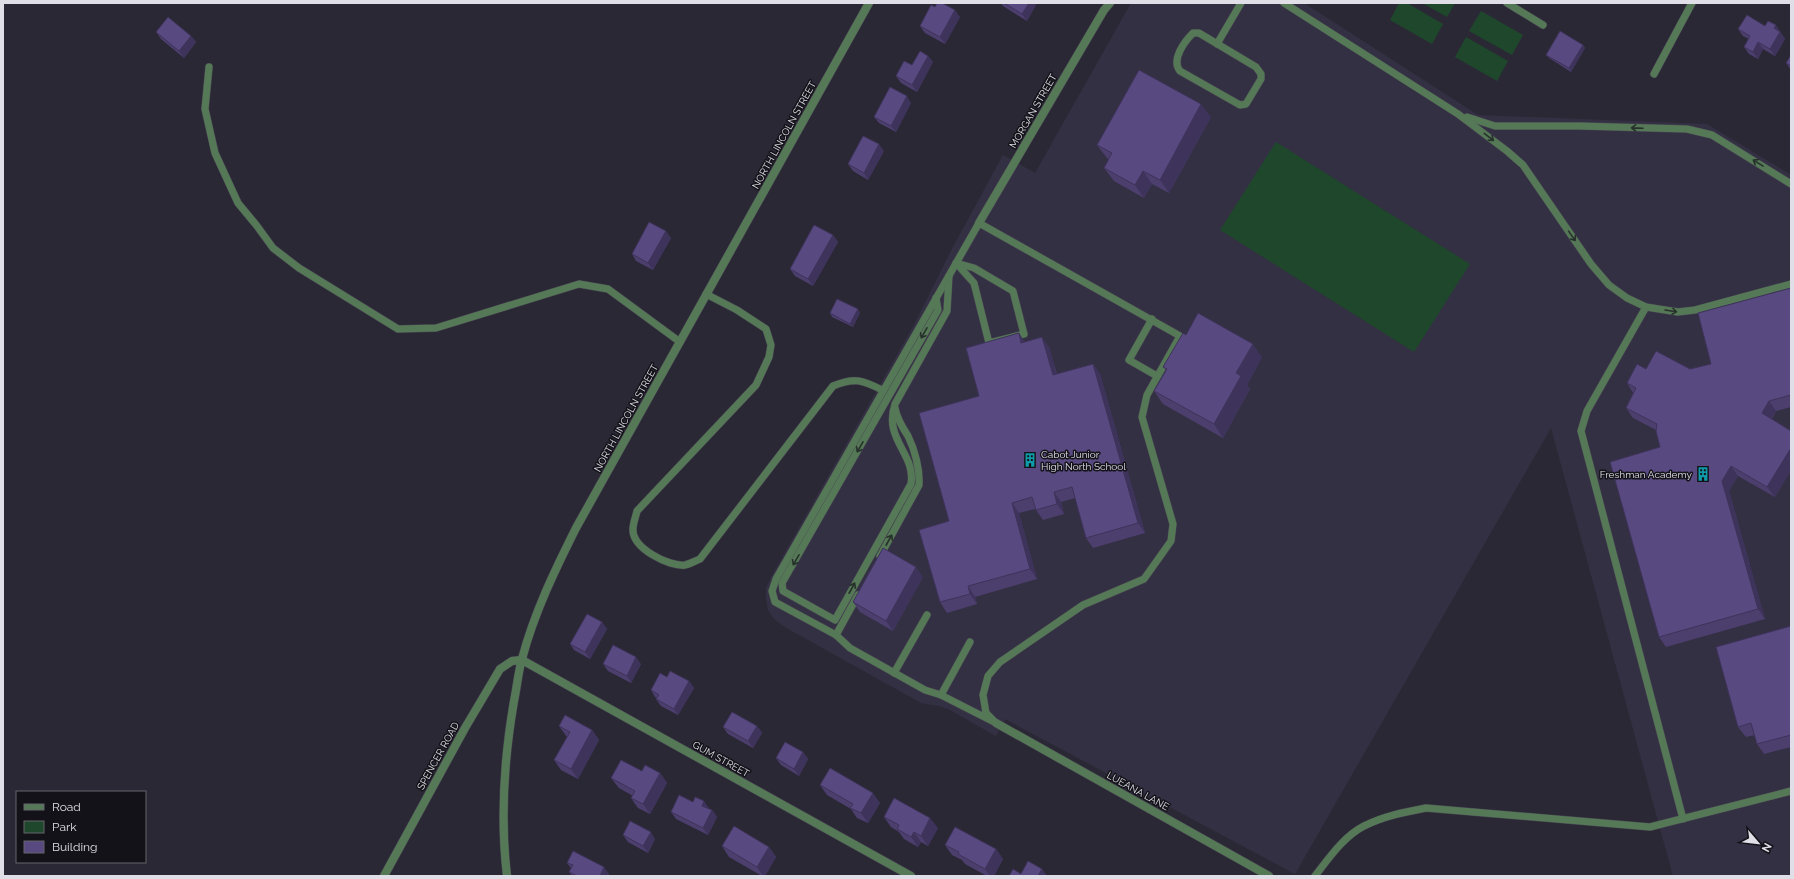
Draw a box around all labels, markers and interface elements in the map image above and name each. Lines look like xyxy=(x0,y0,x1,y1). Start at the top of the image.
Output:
street label: MORGAN STREET xyxy=(1007,72,1059,150)
street label: NORTH LINCOLN STREET xyxy=(750,79,818,191)
one-way arrow xyxy=(1631,124,1644,132)
one-way arrow xyxy=(1484,133,1495,141)
one-way arrow xyxy=(1753,159,1764,167)
one-way arrow xyxy=(1568,230,1576,241)
one-way arrow xyxy=(1664,307,1677,315)
one-way arrow xyxy=(920,327,928,339)
street label: NORTH LINCOLN STREET xyxy=(592,362,660,474)
one-way arrow xyxy=(855,440,863,452)
place label: Cabot Junior High North School xyxy=(1041,449,1126,472)
building icon: Cabot Junior High North School xyxy=(1022,452,1038,468)
building icon: Freshman Academy xyxy=(1695,466,1711,482)
place label: Freshman Academy xyxy=(1600,469,1693,480)
one-way arrow xyxy=(885,534,893,546)
one-way arrow xyxy=(791,553,799,565)
one-way arrow xyxy=(849,583,857,595)
street label: SPENCER ROAD xyxy=(415,720,461,792)
street label: GUM STREET xyxy=(691,739,751,779)
street label: LUEANA LANE xyxy=(1105,769,1171,813)
legend xyxy=(16,791,146,863)
text: Road xyxy=(52,800,81,814)
text: Park xyxy=(52,820,77,834)
north arrow xyxy=(1738,823,1778,863)
text: Building xyxy=(52,840,98,854)
text: N xyxy=(1759,841,1774,854)

